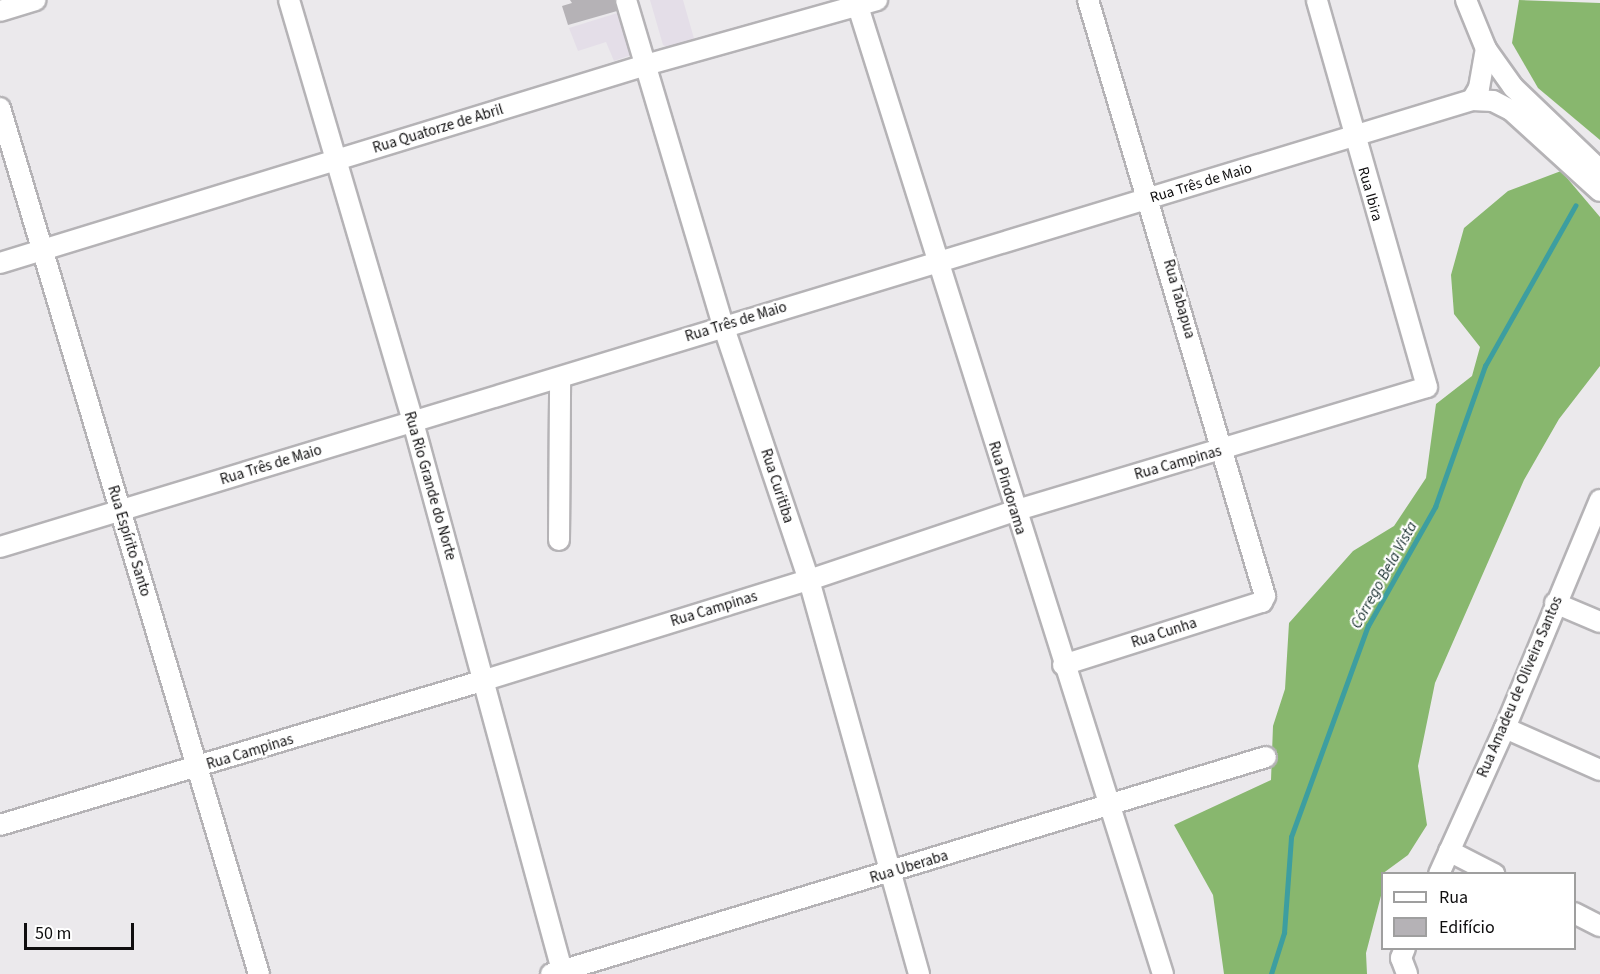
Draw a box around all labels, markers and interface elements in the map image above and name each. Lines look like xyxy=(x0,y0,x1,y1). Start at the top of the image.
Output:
street label: Rua Quatorze de Abril xyxy=(371,101,505,157)
street label: Rua Três de Maio xyxy=(1148,159,1254,207)
street label: Rua Ibira xyxy=(1354,165,1386,223)
street label: Rua Tabapua xyxy=(1159,257,1199,341)
street label: Rua Três de Maio xyxy=(683,298,789,346)
street label: Rua Rio Grande do Norte xyxy=(400,409,460,563)
street label: Rua Pindorama xyxy=(984,439,1030,537)
street label: Rua Três de Maio xyxy=(218,441,324,489)
street label: Rua Campinas xyxy=(1132,442,1224,484)
street label: Rua Curitiba xyxy=(757,447,797,525)
street label: Rua Espírito Santo xyxy=(104,483,154,599)
water label: Córrego Bela Vista xyxy=(1347,518,1421,632)
street label: Rua Campinas xyxy=(668,587,760,631)
street label: Rua Amadeu de Oliveira Santos xyxy=(1474,594,1566,780)
street label: Rua Cunha xyxy=(1129,614,1199,652)
street label: Rua Campinas xyxy=(204,730,296,774)
street label: Rua Uberaba xyxy=(868,847,950,887)
legend xyxy=(1381,872,1576,950)
text: Rua xyxy=(1439,885,1468,910)
scale bar xyxy=(27,911,136,949)
text: Edifício xyxy=(1439,915,1495,940)
text: 50 m xyxy=(35,921,71,946)

